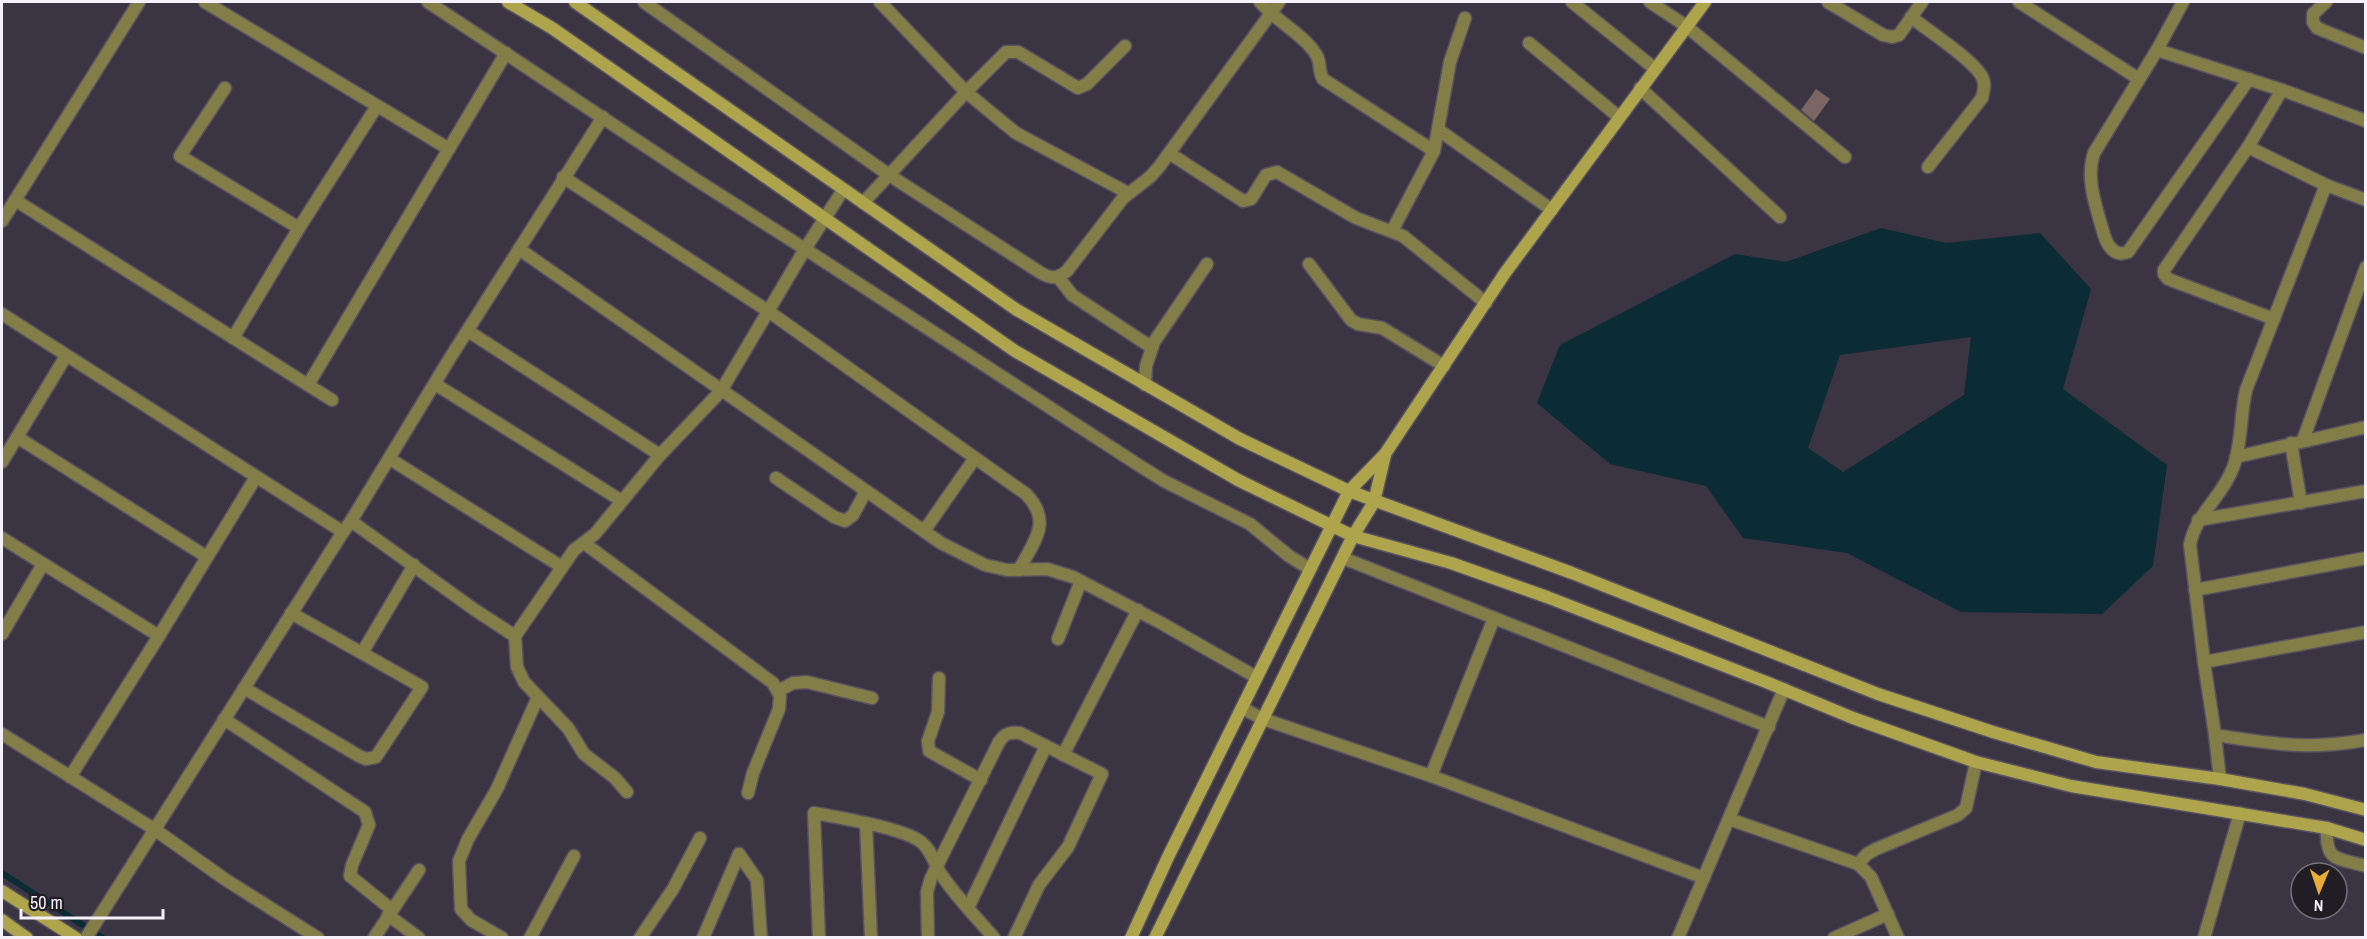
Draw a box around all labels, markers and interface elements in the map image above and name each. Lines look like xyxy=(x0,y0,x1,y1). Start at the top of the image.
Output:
north arrow xyxy=(2289,861,2349,921)
scale bar xyxy=(21,882,164,920)
text: 50 m xyxy=(30,890,63,915)
text: N xyxy=(2313,895,2324,917)

